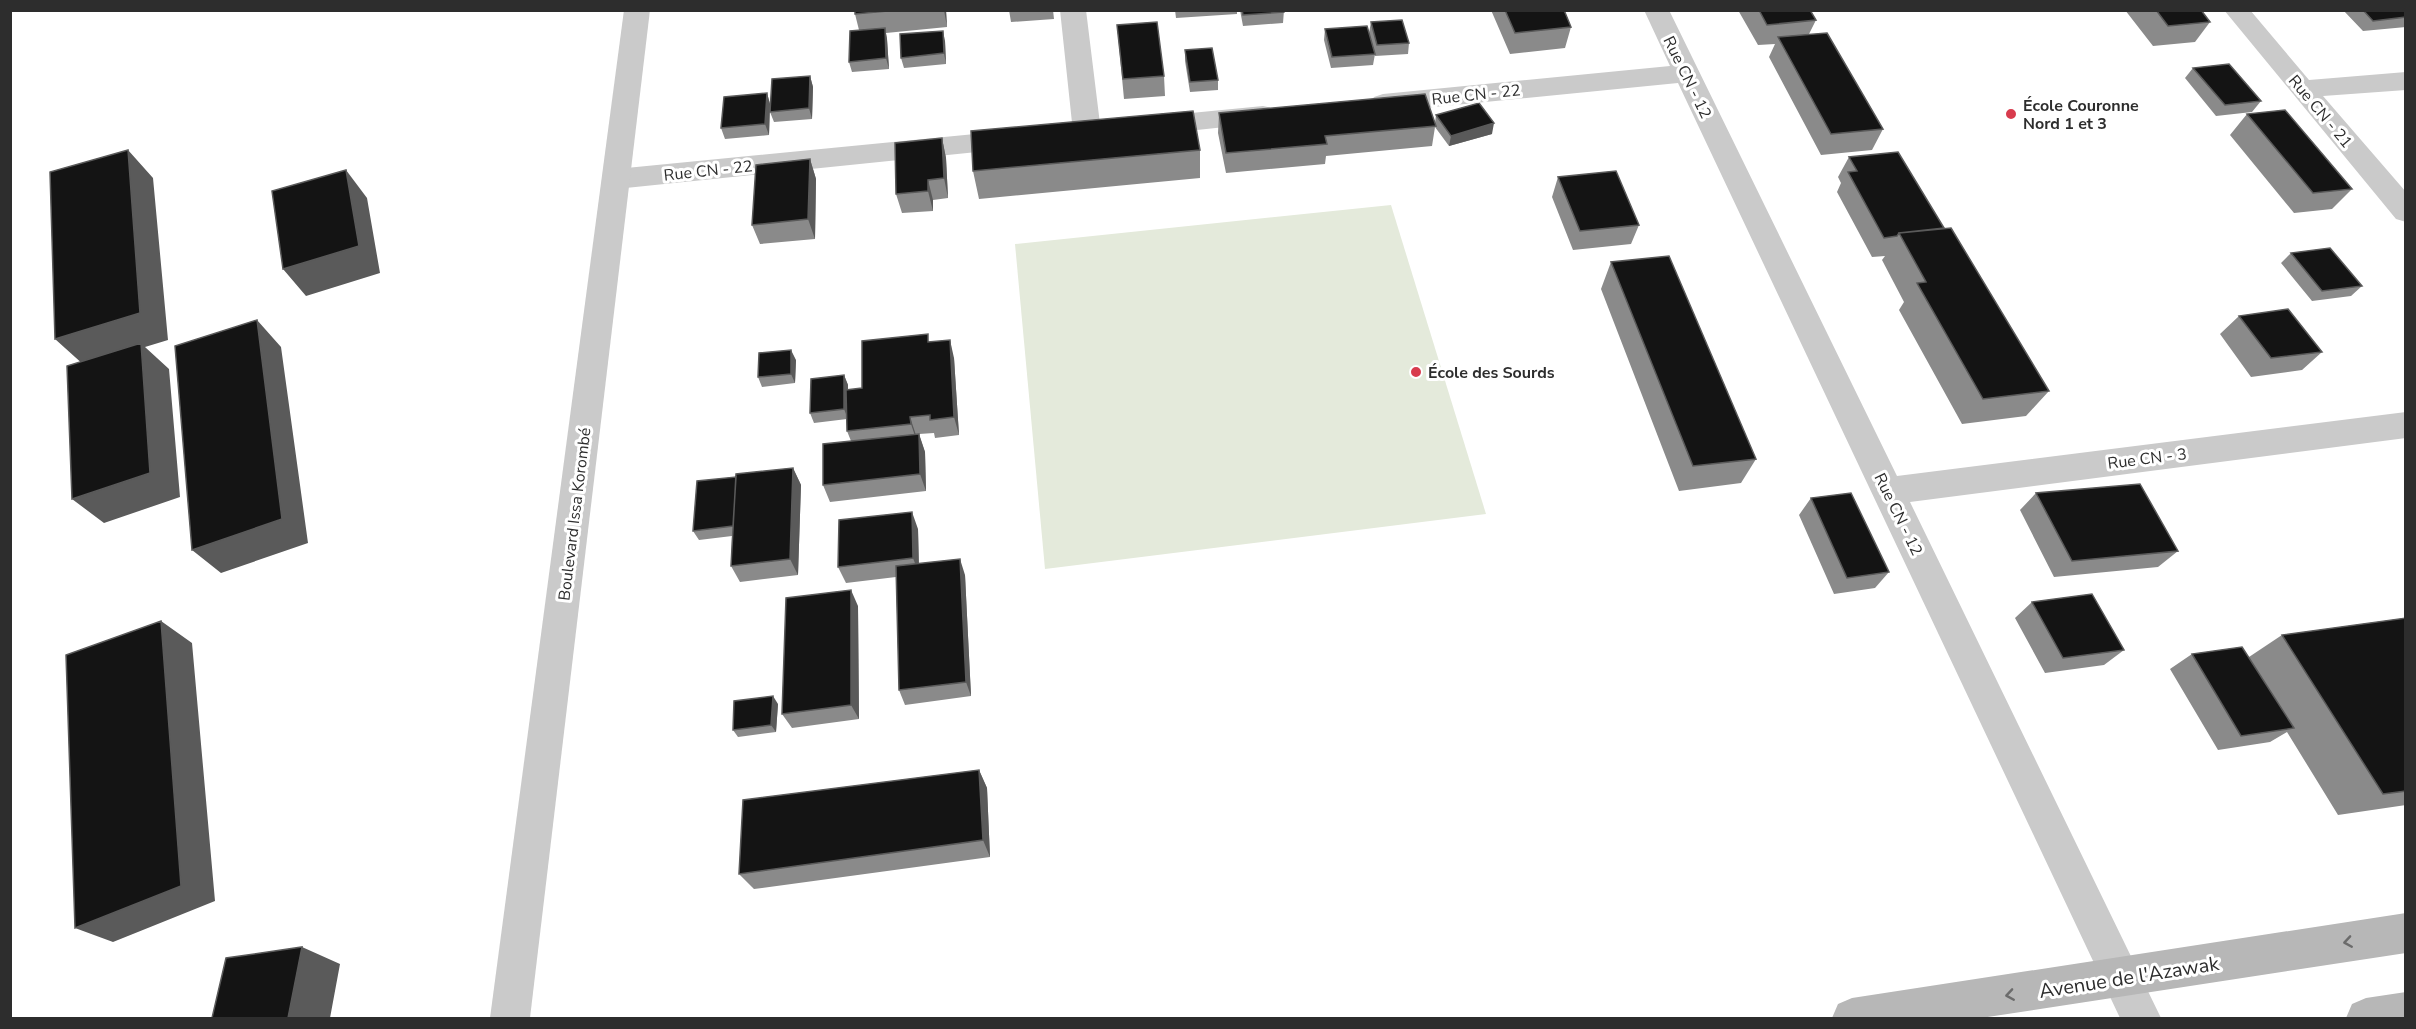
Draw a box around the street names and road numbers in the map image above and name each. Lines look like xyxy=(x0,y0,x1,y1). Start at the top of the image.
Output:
street label: Rue CN - 12 xyxy=(1658,33,1717,122)
street label: Rue CN - 21 xyxy=(2283,70,2357,153)
street label: Rue CN - 22 xyxy=(1431,79,1522,111)
street label: Rue CN - 22 xyxy=(663,155,754,187)
street label: Boulevard Issa Korombé xyxy=(553,426,597,602)
street label: Rue CN - 3 xyxy=(2106,443,2188,475)
street label: Rue CN - 12 xyxy=(1869,470,1928,559)
street label: Avenue de l'Azawak xyxy=(2037,950,2222,1005)

